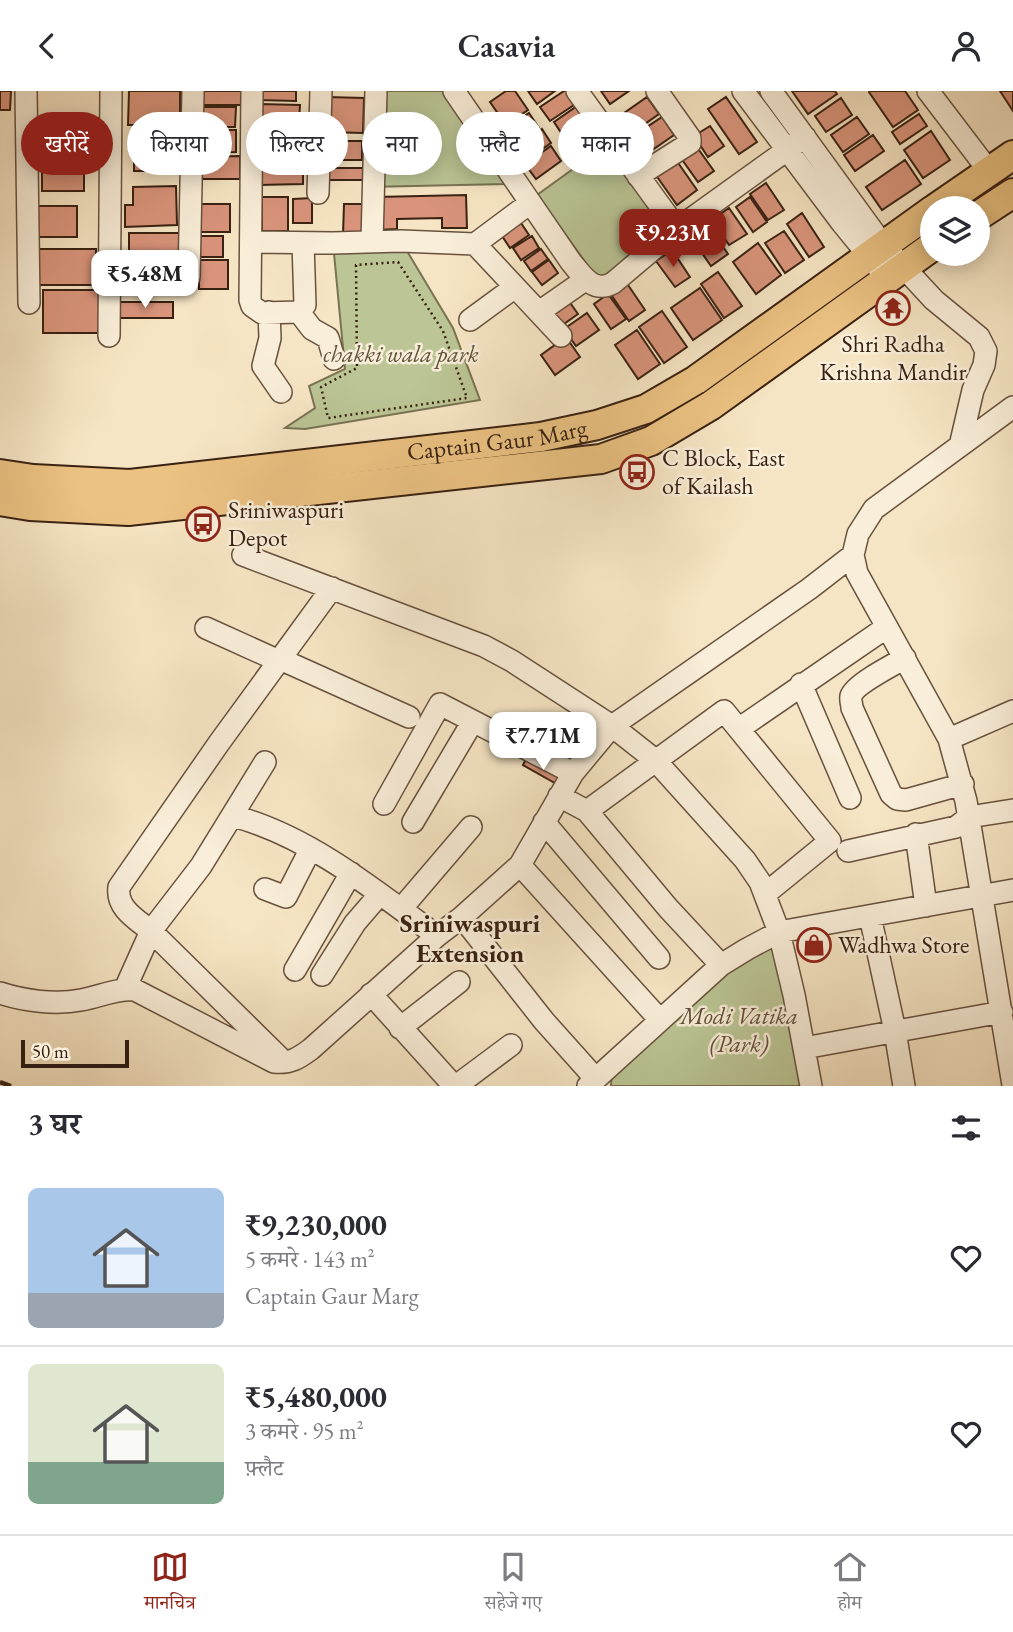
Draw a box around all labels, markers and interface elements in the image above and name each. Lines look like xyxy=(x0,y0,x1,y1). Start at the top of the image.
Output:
text: Casavia xyxy=(458,25,555,67)
icon: back xyxy=(28,27,66,65)
icon: person xyxy=(947,27,985,65)
chip: खरीदें xyxy=(21,112,113,175)
chip: किराया xyxy=(127,112,232,175)
chip: फ़िल्टर xyxy=(246,112,348,175)
chip: नया xyxy=(362,112,442,175)
chip: फ़्लैट xyxy=(456,112,544,175)
chip: मकान xyxy=(558,112,654,175)
map controls xyxy=(920,196,990,266)
button: layers xyxy=(920,196,990,266)
pin: ₹9.23M xyxy=(616,209,730,269)
text: ₹9.23M xyxy=(635,217,711,247)
pin: ₹5.48M xyxy=(88,251,202,310)
text: ₹5.48M xyxy=(107,258,183,288)
temple icon: Shri Radha Krishna Mandir xyxy=(874,289,912,327)
place label: Shri Radha Krishna Mandir xyxy=(820,328,966,387)
park label: chakki wala park xyxy=(323,338,479,369)
street label: Captain Gaur Marg xyxy=(405,411,590,467)
place label: C Block, East of Kailash xyxy=(662,442,785,501)
bus stop icon: C Block, East of Kailash xyxy=(618,453,656,491)
place label: Sriniwaspuri Depot xyxy=(228,494,344,553)
bus stop icon: Sriniwaspuri Depot xyxy=(184,505,222,543)
pin: ₹7.71M xyxy=(486,713,600,772)
text: ₹7.71M xyxy=(505,720,581,750)
district label: Sriniwaspuri Extension xyxy=(400,906,541,970)
shop icon: Wadhwa Store xyxy=(795,926,833,964)
place label: Wadhwa Store xyxy=(838,929,969,960)
park label: Modi Vatika (Park) xyxy=(678,1000,798,1059)
scale bar xyxy=(21,1037,130,1069)
text: 50 m xyxy=(32,1039,69,1064)
text: 3 घर xyxy=(28,1104,81,1143)
icon: filters xyxy=(947,1109,985,1147)
text: ₹9,230,000 xyxy=(245,1205,387,1244)
icon: home xyxy=(84,1216,168,1300)
icon: heart xyxy=(947,1239,985,1277)
text: 5 कमरे · 143 m² xyxy=(245,1244,375,1274)
text: Captain Gaur Marg xyxy=(245,1281,419,1311)
text: ₹5,480,000 xyxy=(245,1377,387,1416)
icon: home xyxy=(84,1392,168,1476)
icon: heart xyxy=(947,1415,985,1453)
text: 3 कमरे · 95 m² xyxy=(245,1416,364,1446)
text: फ़्लैट xyxy=(245,1453,283,1483)
tab: मानचित्र xyxy=(144,1548,196,1621)
tab: सहेजे गए xyxy=(484,1548,542,1621)
tab: होम xyxy=(831,1548,869,1621)

